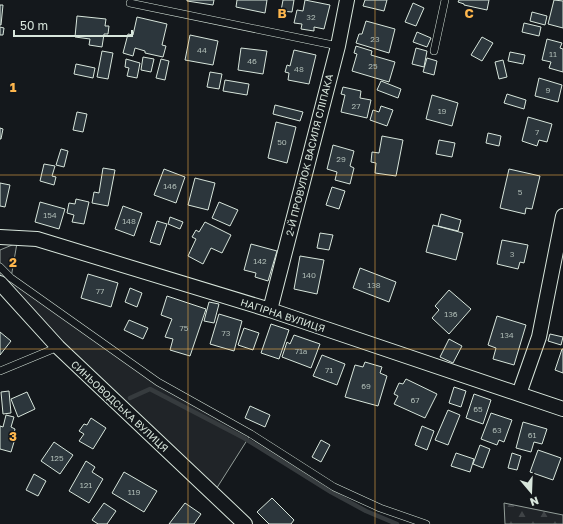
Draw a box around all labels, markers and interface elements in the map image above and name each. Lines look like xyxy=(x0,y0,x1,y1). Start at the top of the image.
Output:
text: B xyxy=(277,5,287,21)
text: C xyxy=(464,5,474,21)
scale bar xyxy=(14,12,132,38)
house number: 32 xyxy=(306,12,316,22)
text: 50 m xyxy=(20,18,48,33)
house number: 23 xyxy=(370,34,380,44)
house number: 44 xyxy=(197,45,207,55)
house number: 11 xyxy=(549,49,557,59)
house number: 46 xyxy=(247,56,257,66)
house number: 25 xyxy=(368,61,378,71)
house number: 48 xyxy=(294,64,304,74)
street label: 2-Й ПРОВУЛОК ВАСИЛЯ СЛІПАКА xyxy=(283,72,335,237)
text: 1 xyxy=(10,79,17,95)
house number: 9 xyxy=(546,85,551,95)
house number: 27 xyxy=(352,101,360,111)
house number: 19 xyxy=(438,106,447,116)
house number: 7 xyxy=(535,127,539,137)
house number: 50 xyxy=(277,137,287,147)
house number: 29 xyxy=(336,154,346,164)
house number: 146 xyxy=(163,181,177,191)
house number: 5 xyxy=(518,187,523,197)
house number: 154 xyxy=(43,210,57,220)
house number: 148 xyxy=(122,216,136,226)
house number: 3 xyxy=(510,249,515,259)
text: 2 xyxy=(9,254,17,270)
house number: 142 xyxy=(253,256,267,266)
house number: 140 xyxy=(302,270,316,280)
house number: 138 xyxy=(367,280,381,290)
house number: 77 xyxy=(96,286,104,296)
street label: НАГІРНА ВУЛИЦЯ xyxy=(239,296,327,334)
house number: 136 xyxy=(444,309,458,319)
house number: 75 xyxy=(180,323,189,333)
house number: 73 xyxy=(222,328,231,338)
house number: 134 xyxy=(500,330,514,340)
house number: 71а xyxy=(295,346,307,356)
street label: СИНЬОВОДСЬКА ВУЛИЦЯ xyxy=(69,358,171,454)
house number: 71 xyxy=(325,365,333,375)
house number: 69 xyxy=(361,381,371,391)
house number: 67 xyxy=(410,395,420,405)
house number: 65 xyxy=(473,404,483,414)
house number: 63 xyxy=(492,425,502,435)
text: 3 xyxy=(9,428,17,444)
house number: 61 xyxy=(528,430,536,440)
house number: 125 xyxy=(50,453,64,463)
north arrow xyxy=(511,472,551,512)
house number: 121 xyxy=(80,480,92,490)
house number: 119 xyxy=(128,487,140,497)
text: N xyxy=(528,494,540,509)

